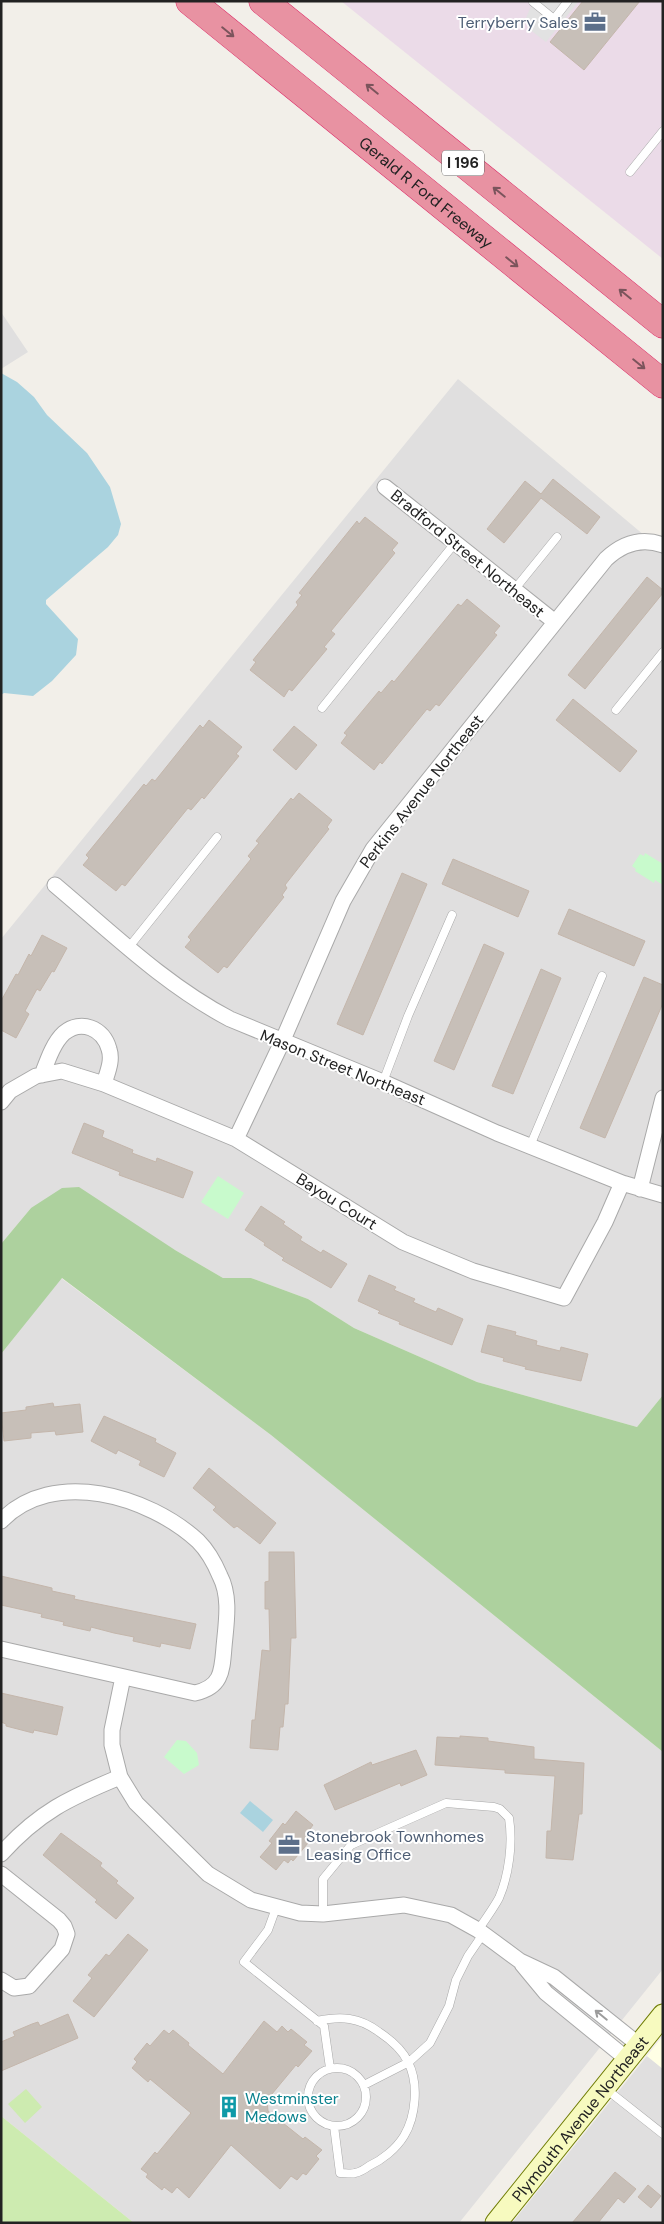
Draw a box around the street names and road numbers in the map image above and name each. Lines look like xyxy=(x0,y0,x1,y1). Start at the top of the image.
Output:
street label: Gerald R Ford Freeway xyxy=(355,132,497,253)
road number: I 196 xyxy=(442,150,484,176)
street label: Bradford Street Northeast xyxy=(386,485,549,622)
street label: Perkins Avenue Northeast xyxy=(355,710,488,872)
street label: Mason Street Northeast xyxy=(257,1025,429,1110)
street label: Bayou Court xyxy=(292,1168,381,1235)
street label: Plymouth Avenue Northeast xyxy=(507,2032,653,2206)

